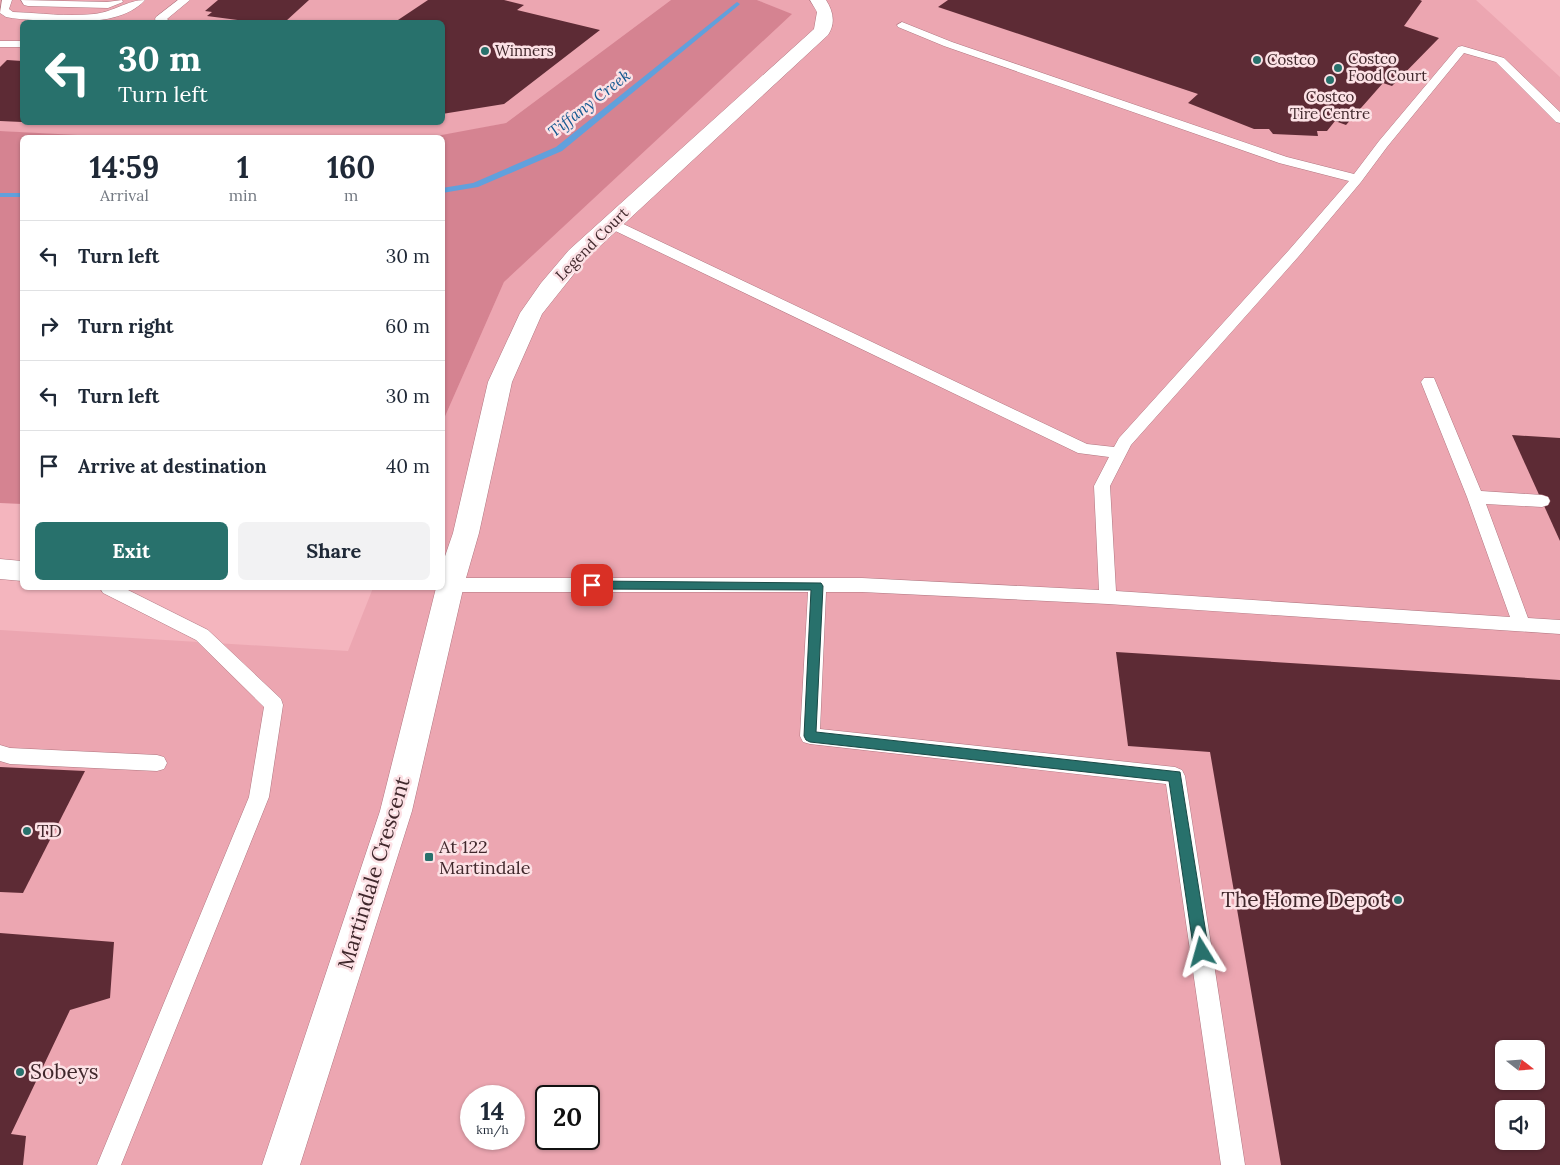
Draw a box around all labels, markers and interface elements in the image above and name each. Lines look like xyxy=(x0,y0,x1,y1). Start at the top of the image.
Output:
text: 30 m xyxy=(118,36,201,81)
icon: left xyxy=(35,40,100,105)
place label: Winners xyxy=(495,41,554,60)
marker: Winners xyxy=(479,45,491,57)
place label: Costco Food Court xyxy=(1348,49,1427,85)
place label: Costco xyxy=(1267,50,1316,69)
marker: Costco xyxy=(1251,54,1263,66)
marker: Costco Food Court xyxy=(1332,62,1344,74)
water label: Tiffany Creek xyxy=(544,65,634,141)
marker: Costco Tire Centre xyxy=(1324,74,1336,86)
text: Turn left xyxy=(118,80,208,108)
place label: Costco Tire Centre xyxy=(1290,87,1370,123)
text: 14:59 xyxy=(90,148,159,186)
text: 1 xyxy=(237,148,249,186)
text: 160 xyxy=(327,148,375,186)
text: Arrival xyxy=(100,185,149,205)
text: min xyxy=(229,185,257,205)
text: m xyxy=(344,185,358,205)
street label: Legend Court xyxy=(551,203,632,284)
icon: left xyxy=(35,242,63,270)
text: Turn left xyxy=(78,244,159,268)
text: 30 m xyxy=(386,244,430,268)
icon: right xyxy=(35,312,63,340)
text: Turn right xyxy=(78,314,174,338)
text: 60 m xyxy=(385,314,430,338)
icon: left xyxy=(35,382,63,410)
text: Turn left xyxy=(78,384,159,408)
text: 30 m xyxy=(386,384,430,408)
icon: arrive xyxy=(35,452,63,480)
text: Arrive at destination xyxy=(78,454,267,478)
text: 40 m xyxy=(386,454,430,478)
button: Exit xyxy=(35,522,228,580)
button: Share xyxy=(238,522,430,580)
pin xyxy=(571,564,613,606)
icon: arrive xyxy=(578,571,606,599)
street label: Martindale Crescent xyxy=(331,772,416,972)
place label: TD xyxy=(37,819,62,842)
marker: TD xyxy=(21,825,33,837)
place label: At 122 Martindale xyxy=(438,835,531,879)
marker: At 122 Martindale xyxy=(423,851,435,863)
place label: The Home Depot xyxy=(1221,886,1389,913)
marker: The Home Depot xyxy=(1392,894,1404,906)
position arrow xyxy=(1175,925,1227,977)
north arrow xyxy=(1495,1040,1545,1090)
map controls xyxy=(1495,1040,1545,1150)
place label: Sobeys xyxy=(30,1058,99,1085)
marker: Sobeys xyxy=(14,1066,26,1078)
speed limit sign: 20 xyxy=(535,1085,600,1150)
text: 14 xyxy=(481,1095,504,1127)
button: sound xyxy=(1495,1100,1545,1150)
text: km/h xyxy=(476,1122,509,1137)

